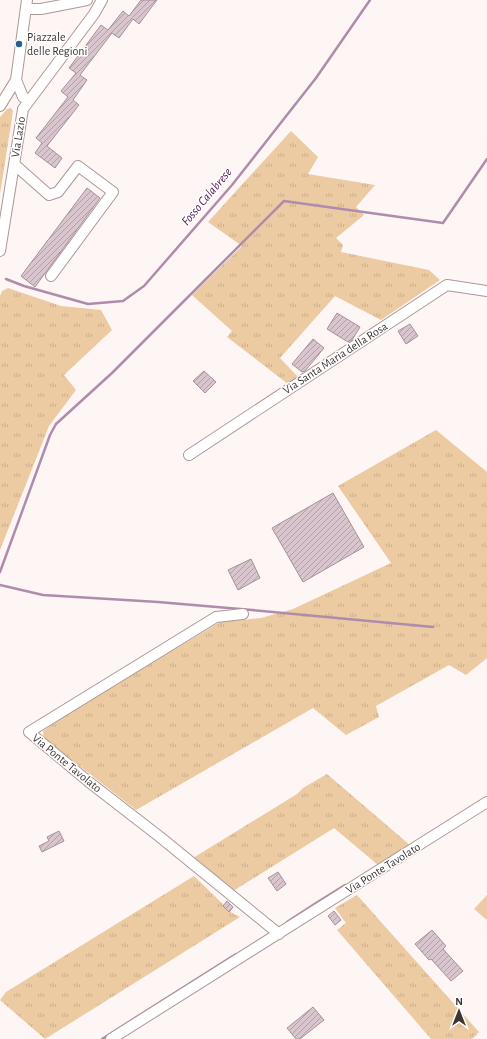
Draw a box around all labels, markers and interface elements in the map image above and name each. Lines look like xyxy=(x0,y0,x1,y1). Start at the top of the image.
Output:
place label: Piazzale delle Regioni xyxy=(27,31,87,57)
marker: Piazzale delle Regioni xyxy=(14,39,24,49)
street label: Via Lazio xyxy=(9,115,27,158)
water label: Fosso Calabrese xyxy=(179,166,235,228)
street label: Via Santa Maria della Rosa xyxy=(281,320,390,396)
street label: Via Ponte Tavolato xyxy=(30,731,104,795)
street label: Via Ponte Tavolato xyxy=(344,840,422,896)
north arrow xyxy=(439,991,479,1031)
text: N xyxy=(455,996,463,1007)

